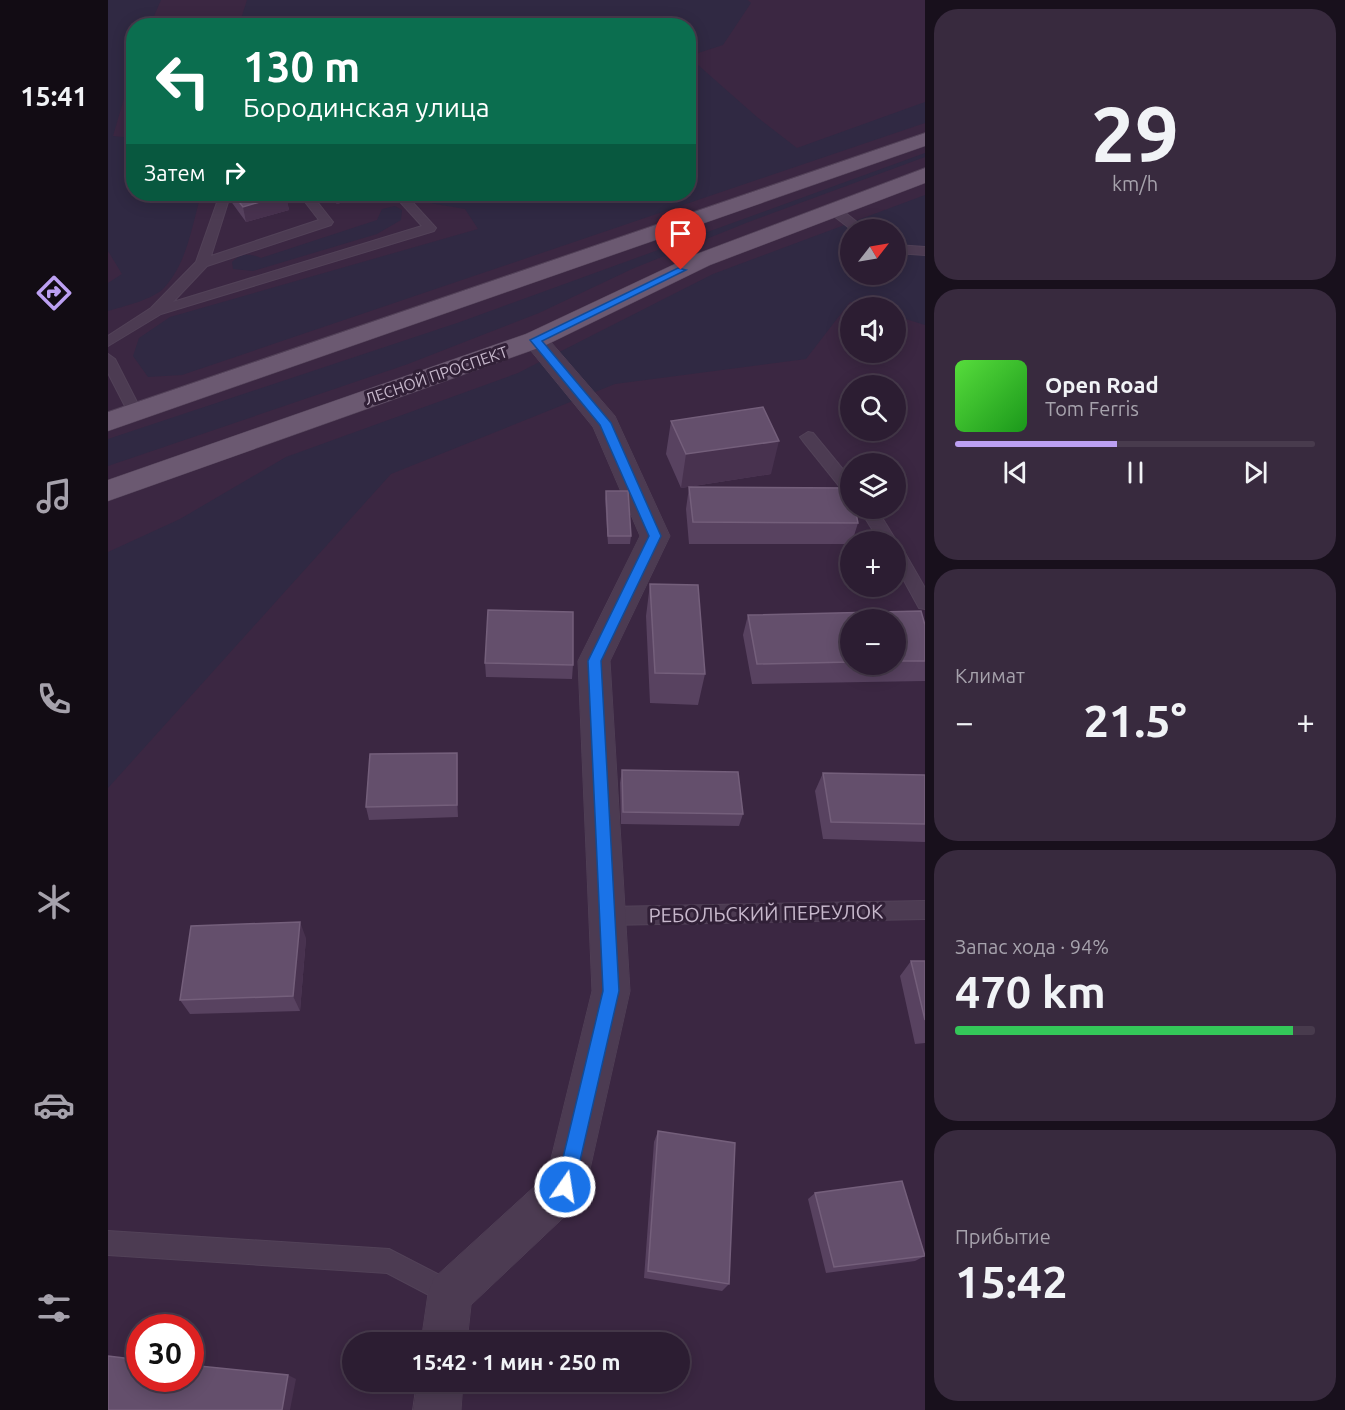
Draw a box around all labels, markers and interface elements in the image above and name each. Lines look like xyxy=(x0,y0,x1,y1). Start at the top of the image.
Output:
icon: left xyxy=(144,42,222,120)
text: 130 m xyxy=(243,43,360,90)
text: 15:41 xyxy=(20,81,88,111)
text: 29 xyxy=(1091,89,1179,177)
text: Бородинская улица xyxy=(243,92,490,122)
icon: right xyxy=(218,156,251,189)
text: Затем xyxy=(144,160,206,185)
text: km/h xyxy=(1112,172,1158,195)
pin xyxy=(655,208,706,270)
icon: arrive xyxy=(664,217,697,250)
north arrow xyxy=(840,219,906,285)
map controls xyxy=(840,219,906,675)
icon: directions xyxy=(33,272,75,314)
button: sound xyxy=(840,297,906,363)
street label: ЛЕСНОЙ ПРОСПЕКТ xyxy=(362,341,510,408)
text: Open Road xyxy=(1045,372,1159,397)
button: search xyxy=(840,375,906,441)
text: Tom Ferris xyxy=(1045,397,1139,420)
button: layers xyxy=(840,453,906,519)
icon: previous xyxy=(999,456,1032,489)
icon: pause xyxy=(1119,456,1152,489)
icon: next xyxy=(1239,456,1272,489)
icon: music xyxy=(33,475,75,517)
button: + xyxy=(840,531,906,597)
button: − xyxy=(840,609,906,675)
text: Климат xyxy=(955,664,1025,687)
icon: phone xyxy=(33,678,75,720)
text: 21.5° xyxy=(1083,695,1187,746)
text: − xyxy=(955,703,974,740)
text: + xyxy=(1296,703,1315,740)
icon: climate xyxy=(33,881,75,923)
street label: РЕБОЛЬСКИЙ ПЕРЕУЛОК xyxy=(649,899,883,927)
text: Запас хода · 94% xyxy=(955,935,1109,958)
text: 470 km xyxy=(955,966,1106,1017)
icon: car xyxy=(33,1084,75,1126)
position arrow xyxy=(533,1155,597,1219)
text: Прибытие xyxy=(955,1225,1051,1248)
text: 15:42 xyxy=(955,1256,1068,1307)
icon: filters xyxy=(33,1287,75,1329)
speed limit sign: 30 xyxy=(126,1314,204,1392)
text: 15:42 · 1 мин · 250 m xyxy=(412,1349,620,1374)

